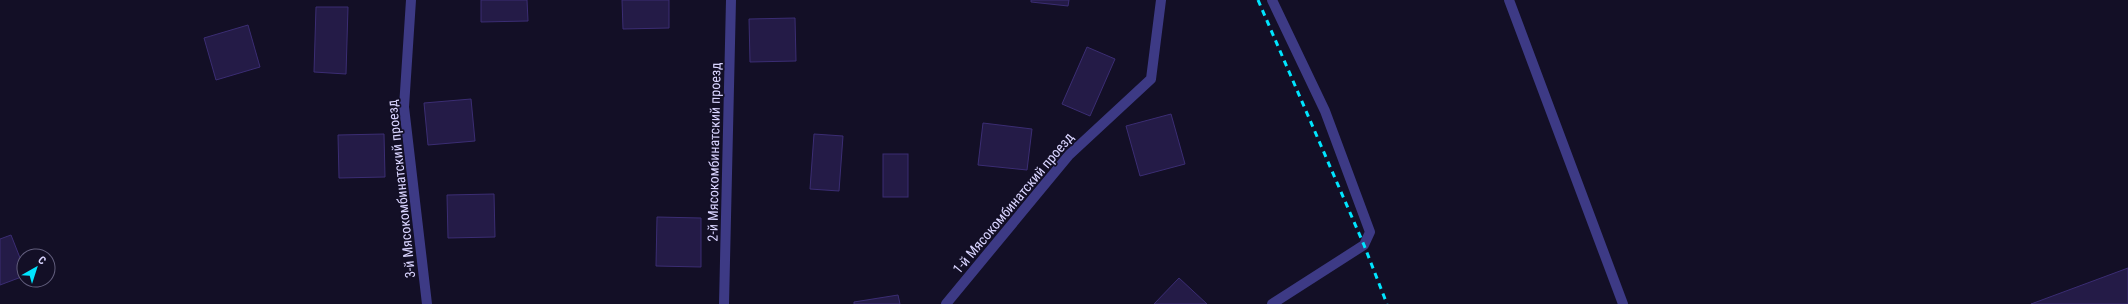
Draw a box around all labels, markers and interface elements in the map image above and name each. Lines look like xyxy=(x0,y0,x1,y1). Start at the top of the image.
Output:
street label: 2-й Мясокомбинатский проезд xyxy=(704,62,724,242)
street label: 3-й Мясокомбинатский проезд xyxy=(384,99,418,279)
street label: 1-й Мясокомбинатский проезд xyxy=(949,129,1077,277)
north arrow xyxy=(16,248,56,288)
text: С xyxy=(35,254,49,268)

